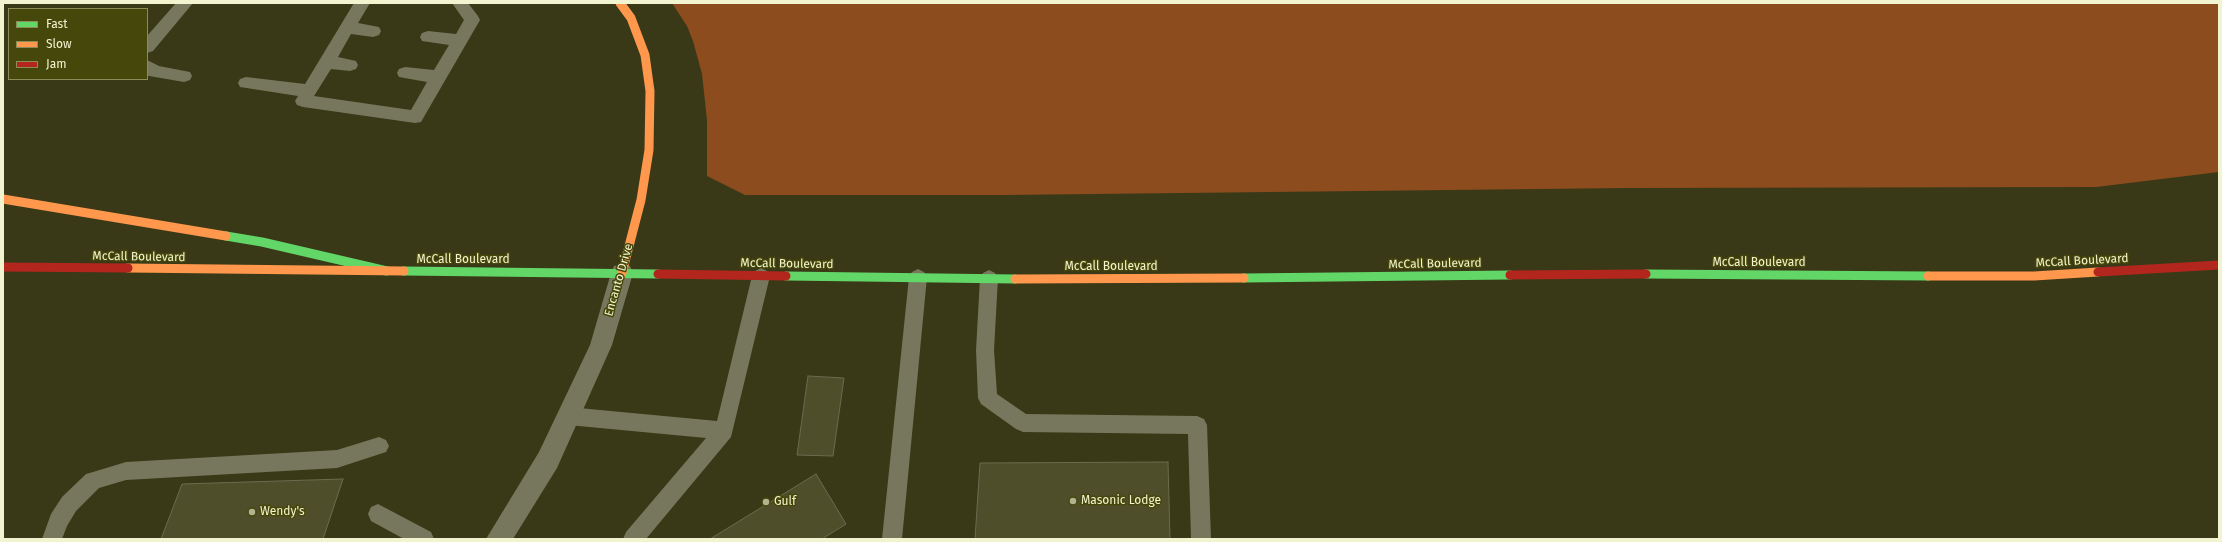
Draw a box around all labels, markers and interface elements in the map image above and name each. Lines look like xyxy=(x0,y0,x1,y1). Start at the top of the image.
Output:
legend xyxy=(8,8,148,80)
text: Fast xyxy=(46,17,68,31)
text: Slow xyxy=(46,37,72,51)
text: Jam xyxy=(46,57,66,71)
street label: Encanto Drive xyxy=(602,242,636,318)
street label: McCall Boulevard xyxy=(92,249,186,265)
street label: McCall Boulevard xyxy=(2035,251,2129,271)
street label: McCall Boulevard xyxy=(416,253,510,267)
street label: McCall Boulevard xyxy=(740,256,834,272)
street label: McCall Boulevard xyxy=(1388,256,1482,272)
street label: McCall Boulevard xyxy=(1712,256,1806,270)
street label: McCall Boulevard xyxy=(1064,260,1158,274)
place label: Masonic Lodge xyxy=(1081,494,1161,508)
place label: Gulf xyxy=(774,495,796,509)
marker: Masonic Lodge xyxy=(1068,496,1078,506)
marker: Gulf xyxy=(761,497,771,507)
place label: Wendy's xyxy=(260,505,305,519)
marker: Wendy's xyxy=(247,507,257,517)

